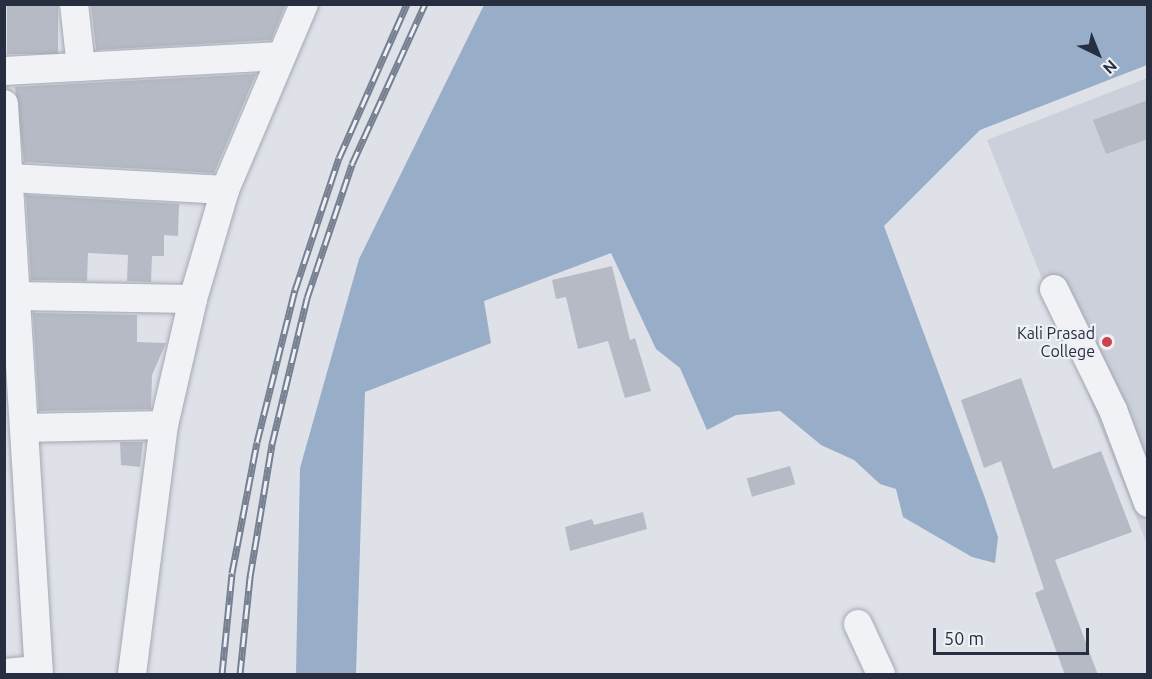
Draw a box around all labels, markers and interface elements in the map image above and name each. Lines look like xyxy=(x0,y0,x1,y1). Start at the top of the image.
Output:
north arrow xyxy=(1068,24,1128,84)
text: N xyxy=(1100,57,1121,78)
place label: Kali Prasad College xyxy=(1017,323,1095,361)
marker: Kali Prasad College xyxy=(1100,335,1114,349)
scale bar xyxy=(936,616,1092,654)
text: 50 m xyxy=(944,628,984,648)

